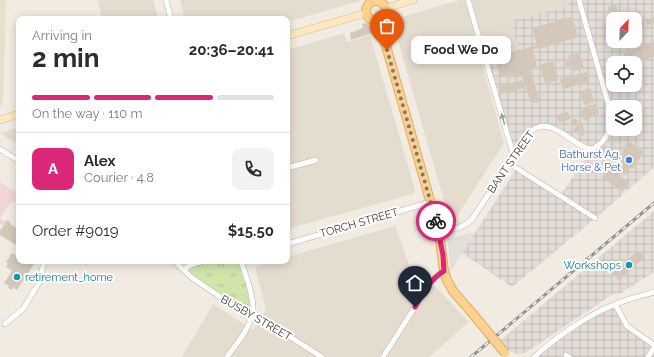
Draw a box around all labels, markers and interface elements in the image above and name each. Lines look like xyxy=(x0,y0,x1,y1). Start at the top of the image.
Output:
pin xyxy=(370,9,404,50)
north arrow xyxy=(606,12,642,48)
map controls xyxy=(606,12,642,136)
icon: bag xyxy=(376,15,398,37)
text: Arriving in xyxy=(32,28,92,43)
callout: Food We Do xyxy=(411,36,511,64)
text: 20:36–20:41 xyxy=(189,41,274,59)
text: Food We Do xyxy=(424,42,498,57)
text: 2 min xyxy=(32,43,99,73)
button: locate xyxy=(606,56,642,92)
button: layers xyxy=(606,100,642,136)
text: On the way · 110 m xyxy=(32,106,143,121)
one-way arrow xyxy=(500,113,506,125)
street label: BANT STREET xyxy=(485,128,537,196)
button: phone xyxy=(232,148,274,190)
place label: Bathurst Ag, Horse & Pet xyxy=(559,148,621,174)
text: Alex xyxy=(84,152,115,170)
marker: Bathurst Ag, Horse & Pet xyxy=(624,155,634,165)
text: A xyxy=(48,160,58,178)
text: Courier · 4.8 xyxy=(84,170,154,185)
courier xyxy=(416,201,456,241)
street label: TORCH STREET xyxy=(318,206,400,240)
icon: bike xyxy=(425,210,447,232)
text: Order #9019 xyxy=(32,222,119,240)
text: $15.50 xyxy=(228,222,274,240)
place label: Workshops xyxy=(564,259,621,272)
marker: Workshops xyxy=(624,260,634,270)
pin xyxy=(398,266,432,307)
place label: retirement_home xyxy=(25,271,114,284)
marker: retirement_home xyxy=(12,272,22,282)
icon: home xyxy=(404,272,426,294)
street label: BUSBY STREET xyxy=(218,292,294,344)

